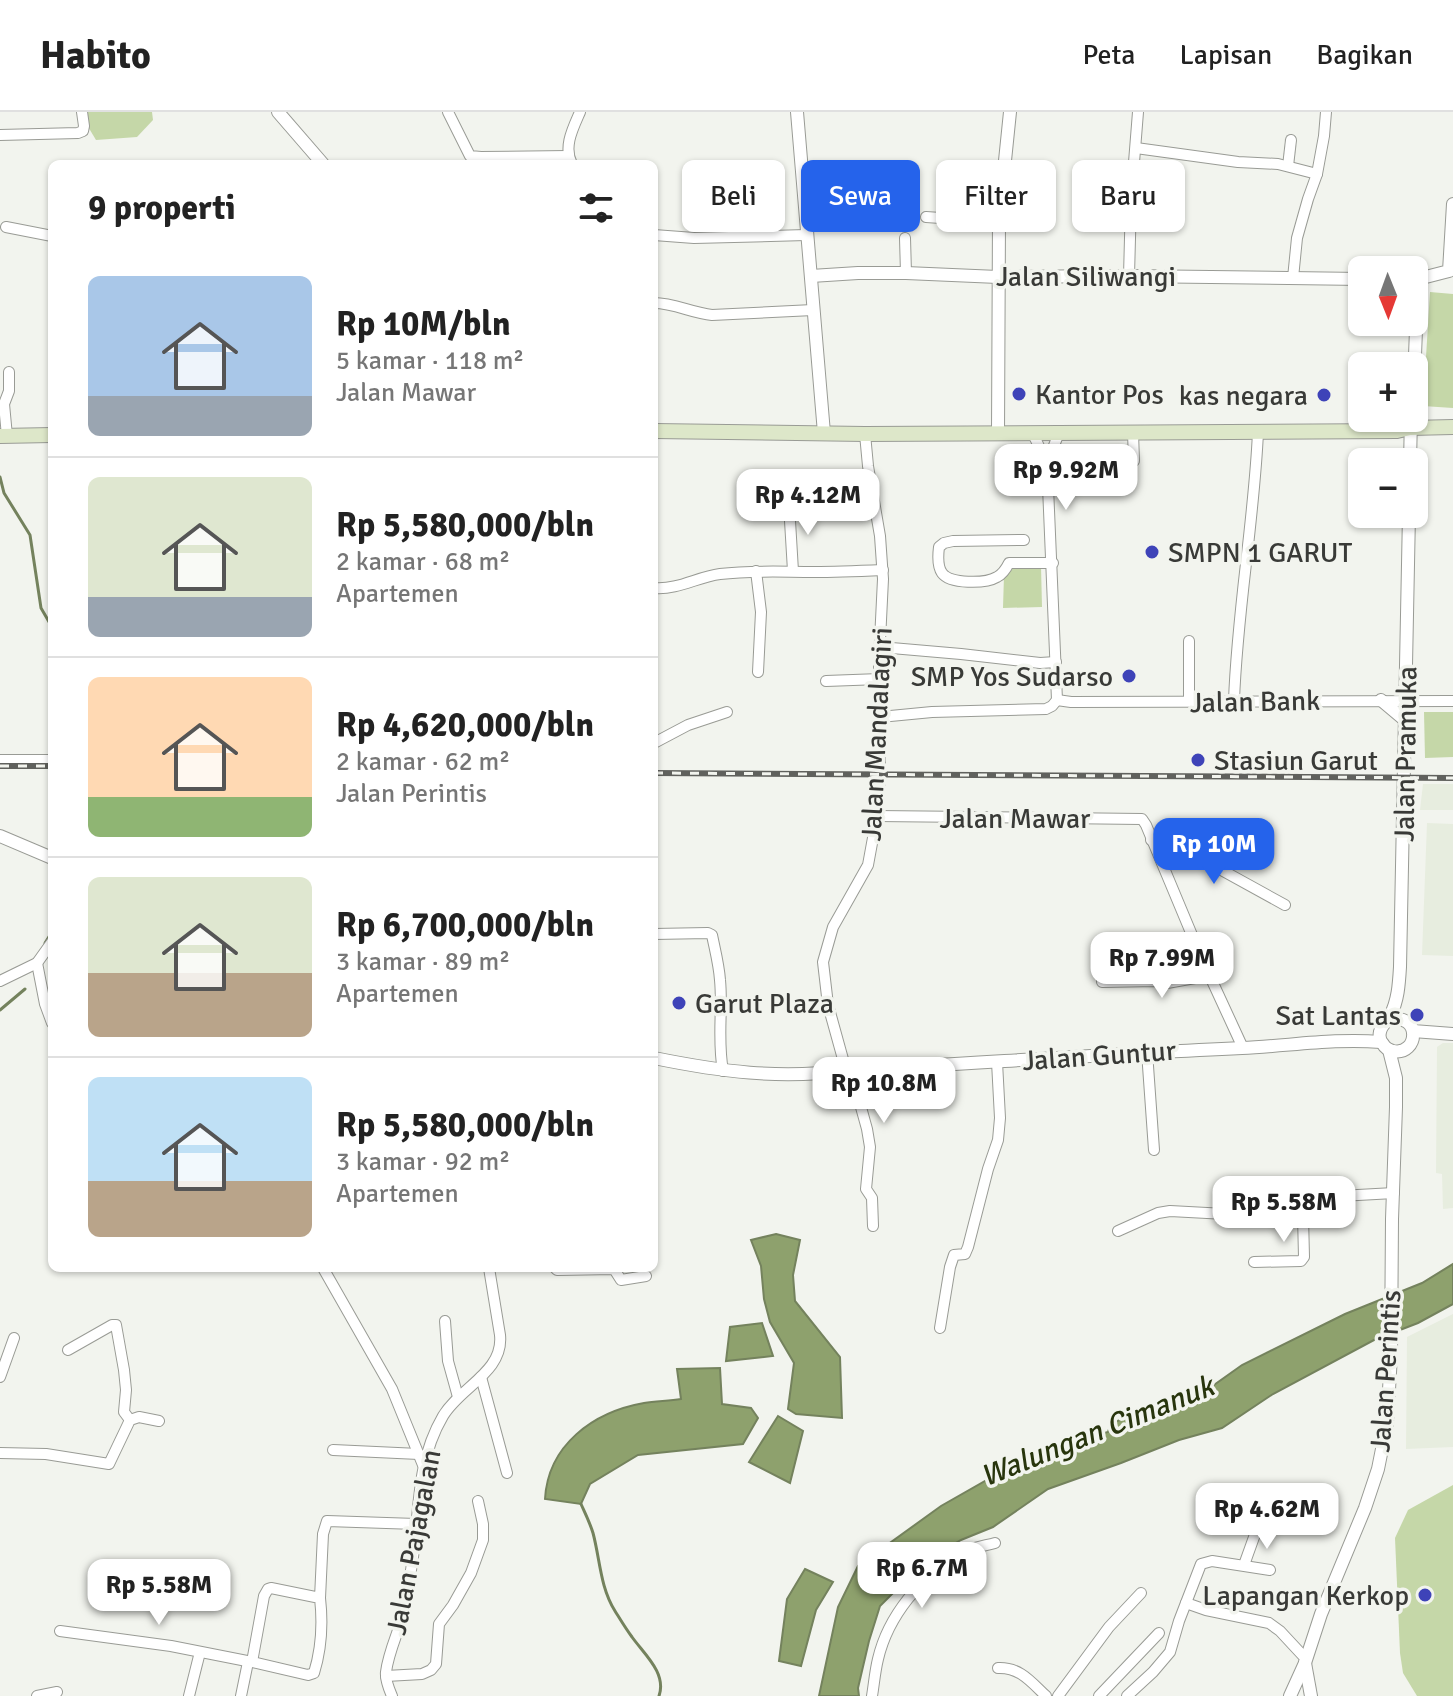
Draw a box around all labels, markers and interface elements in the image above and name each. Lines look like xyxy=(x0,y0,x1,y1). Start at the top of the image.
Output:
text: Habito xyxy=(40,32,151,79)
text: Peta xyxy=(1082,38,1136,72)
text: Lapisan xyxy=(1180,38,1272,72)
text: Bagikan xyxy=(1316,38,1413,72)
chip: Beli xyxy=(682,160,785,232)
chip: Sewa xyxy=(801,160,920,232)
chip: Filter xyxy=(936,160,1056,232)
chip: Baru xyxy=(1072,160,1185,232)
icon: filters xyxy=(574,186,618,230)
text: 9 properti xyxy=(88,187,236,229)
north arrow xyxy=(1348,256,1428,336)
map controls xyxy=(1348,256,1428,528)
street label: Jalan Siliwangi xyxy=(996,260,1176,294)
text: Rp 10M/bln xyxy=(336,303,511,345)
icon: home xyxy=(152,308,248,404)
text: 5 kamar · 118 m² xyxy=(336,345,524,377)
button: + xyxy=(1348,352,1428,432)
text: Jalan Mawar xyxy=(336,377,476,409)
place label: Kantor Pos xyxy=(1035,378,1164,412)
place label: kas negara xyxy=(1179,379,1308,413)
marker: Kantor Pos xyxy=(1010,385,1028,403)
marker: kas negara xyxy=(1315,386,1333,404)
pin: Rp 9.92M xyxy=(983,444,1149,512)
button: − xyxy=(1348,448,1428,528)
text: Rp 9.92M xyxy=(1013,454,1119,486)
pin: Rp 4.12M xyxy=(725,469,891,537)
text: Rp 4.12M xyxy=(755,479,861,511)
text: Rp 5,580,000/bln xyxy=(336,504,594,546)
icon: home xyxy=(152,509,248,605)
place label: SMPN 1 GARUT xyxy=(1168,536,1352,570)
marker: SMPN 1 GARUT xyxy=(1143,543,1161,561)
text: 2 kamar · 68 m² xyxy=(336,546,510,578)
text: Apartemen xyxy=(336,578,459,610)
street label: Jalan Mandalagiri xyxy=(854,626,900,842)
place label: SMP Yos Sudarso xyxy=(911,660,1113,694)
street label: Jalan Pramuka xyxy=(1387,666,1425,842)
marker: SMP Yos Sudarso xyxy=(1120,667,1138,685)
street label: Jalan Bank xyxy=(1190,684,1320,720)
text: Rp 4,620,000/bln xyxy=(336,704,594,746)
icon: home xyxy=(152,709,248,805)
place label: Stasiun Garut xyxy=(1214,744,1378,778)
text: 2 kamar · 62 m² xyxy=(336,746,510,778)
marker: Stasiun Garut xyxy=(1189,751,1207,769)
text: Jalan Perintis xyxy=(336,778,487,810)
street label: Jalan Mawar xyxy=(940,802,1091,836)
pin: Rp 10M xyxy=(1149,818,1279,886)
text: Rp 10M xyxy=(1171,828,1257,860)
text: Rp 6,700,000/bln xyxy=(336,904,594,946)
icon: home xyxy=(152,909,248,1005)
pin: Rp 7.99M xyxy=(1079,932,1245,1000)
text: Rp 7.99M xyxy=(1109,942,1215,974)
text: 3 kamar · 89 m² xyxy=(336,946,510,978)
text: Apartemen xyxy=(336,978,459,1010)
place label: Garut Plaza xyxy=(695,987,834,1021)
marker: Garut Plaza xyxy=(670,994,688,1012)
place label: Sat Lantas xyxy=(1276,999,1401,1033)
marker: Sat Lantas xyxy=(1408,1006,1426,1024)
street label: Jalan Guntur xyxy=(1021,1034,1178,1078)
pin: Rp 10.8M xyxy=(801,1057,967,1125)
text: Rp 10.8M xyxy=(831,1067,937,1099)
text: Rp 5,580,000/bln xyxy=(336,1104,594,1146)
icon: home xyxy=(152,1109,248,1205)
text: 3 kamar · 92 m² xyxy=(336,1146,510,1178)
pin: Rp 5.58M xyxy=(1201,1176,1367,1244)
text: Apartemen xyxy=(336,1178,459,1210)
text: Rp 5.58M xyxy=(1231,1186,1337,1218)
street label: Jalan Perintis xyxy=(1363,1289,1409,1453)
water label: Walungan Cimanuk xyxy=(975,1367,1222,1495)
street label: Jalan Pajagalan xyxy=(379,1447,449,1638)
pin: Rp 4.62M xyxy=(1184,1483,1350,1551)
text: Rp 4.62M xyxy=(1214,1493,1320,1525)
pin: Rp 6.7M xyxy=(848,1542,996,1610)
text: Rp 6.7M xyxy=(876,1552,968,1584)
pin: Rp 5.58M xyxy=(76,1559,242,1627)
text: Rp 5.58M xyxy=(106,1569,212,1601)
place label: Lapangan Kerkop xyxy=(1202,1579,1409,1613)
marker: Lapangan Kerkop xyxy=(1416,1586,1434,1604)

